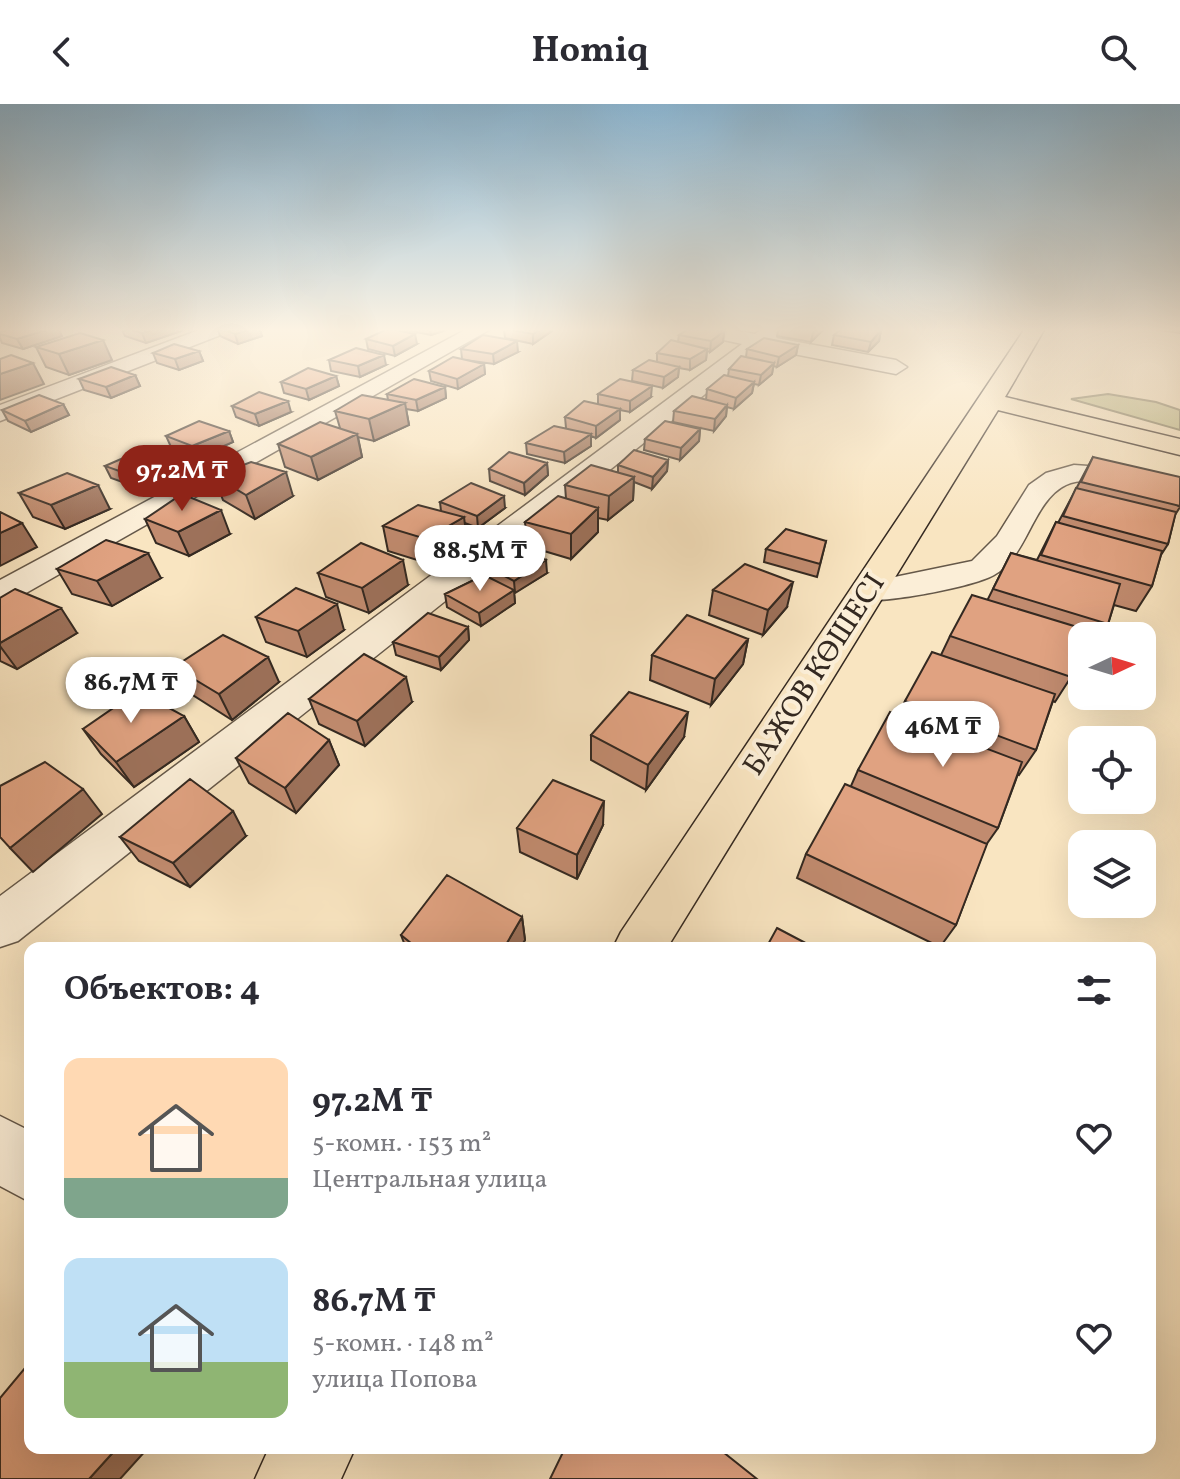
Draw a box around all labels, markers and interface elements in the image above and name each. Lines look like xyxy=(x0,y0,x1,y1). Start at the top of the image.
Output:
text: Homiq xyxy=(532,27,648,77)
icon: back xyxy=(40,30,84,74)
icon: search xyxy=(1096,30,1140,74)
pin: 97.2M ₸ xyxy=(108,445,256,513)
text: 97.2M ₸ xyxy=(136,453,228,489)
pin: 88.5M ₸ xyxy=(406,525,554,593)
text: 88.5M ₸ xyxy=(433,533,527,569)
street label: БАЖОВ КӨШЕСІ xyxy=(734,566,896,784)
north arrow xyxy=(1068,622,1156,710)
map controls xyxy=(1068,622,1156,918)
pin: 86.7M ₸ xyxy=(57,657,205,725)
text: 86.7M ₸ xyxy=(84,665,178,701)
pin: 46M ₸ xyxy=(887,701,999,769)
text: 46M ₸ xyxy=(904,709,982,745)
button: locate xyxy=(1068,726,1156,814)
button: layers xyxy=(1068,830,1156,918)
text: Объектов: 4 xyxy=(64,967,260,1014)
icon: filters xyxy=(1072,968,1116,1012)
text: 97.2M ₸ xyxy=(312,1079,433,1126)
icon: home xyxy=(128,1090,224,1186)
icon: heart xyxy=(1072,1116,1116,1160)
text: 5-комн. · 153 m² xyxy=(312,1126,491,1162)
text: Центральная улица xyxy=(312,1162,547,1198)
text: 86.7M ₸ xyxy=(312,1279,436,1326)
icon: home xyxy=(128,1290,224,1386)
icon: heart xyxy=(1072,1316,1116,1360)
text: 5-комн. · 148 m² xyxy=(312,1326,494,1362)
text: улица Попова xyxy=(312,1362,478,1398)

